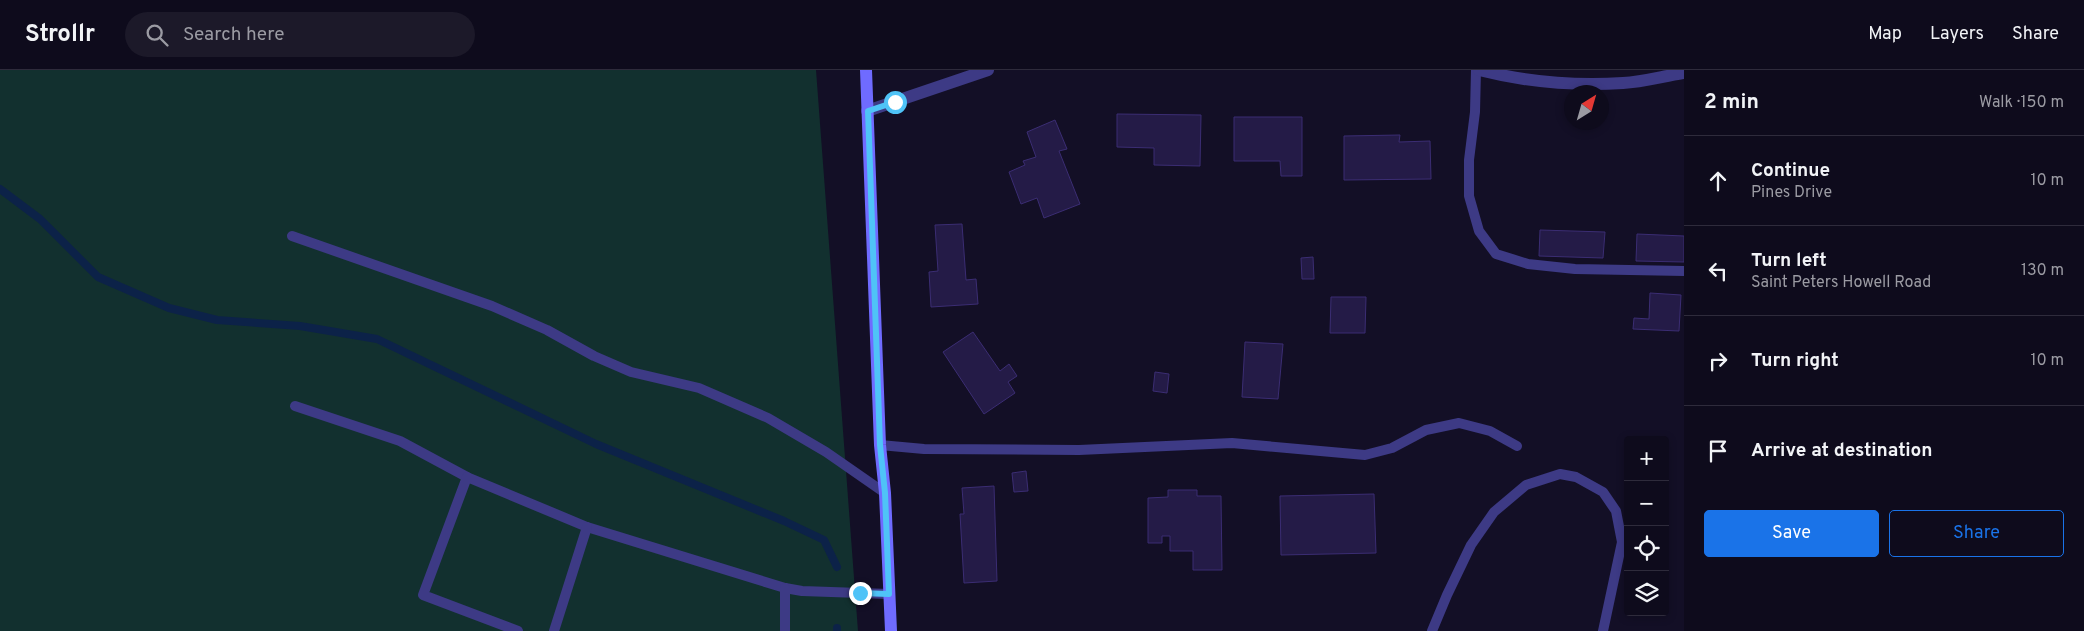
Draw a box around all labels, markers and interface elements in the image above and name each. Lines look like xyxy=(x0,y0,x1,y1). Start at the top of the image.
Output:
search box xyxy=(125,12,475,57)
text: Strollr xyxy=(25,20,95,50)
icon: search xyxy=(143,21,171,49)
text: Search here xyxy=(183,23,284,47)
text: Map xyxy=(1868,23,1902,46)
text: Layers xyxy=(1930,23,1984,46)
text: Share xyxy=(2012,23,2059,46)
north arrow xyxy=(1564,85,1609,130)
text: 2 min xyxy=(1704,89,1759,116)
route start xyxy=(884,91,907,114)
text: Walk · 150 m xyxy=(1979,93,2064,113)
text: Continue xyxy=(1751,159,1830,183)
icon: ahead xyxy=(1704,167,1732,195)
text: 10 m xyxy=(2030,171,2064,191)
text: Pines Drive xyxy=(1751,183,1832,203)
text: Turn left xyxy=(1751,249,1827,273)
icon: left xyxy=(1704,257,1732,285)
text: 130 m xyxy=(2021,261,2064,281)
text: Saint Peters Howell Road xyxy=(1751,273,1931,293)
icon: right xyxy=(1704,347,1732,375)
text: Turn right xyxy=(1751,349,1839,373)
text: 10 m xyxy=(2030,351,2064,371)
map controls xyxy=(1624,436,1669,616)
button: + xyxy=(1624,436,1669,481)
icon: arrive xyxy=(1704,437,1732,465)
text: Arrive at destination xyxy=(1751,439,1932,463)
button: − xyxy=(1624,481,1669,526)
button: Save xyxy=(1704,510,1879,557)
button: Share xyxy=(1889,510,2064,557)
button: locate xyxy=(1624,526,1669,571)
button: layers xyxy=(1624,571,1669,616)
route end xyxy=(849,582,872,605)

